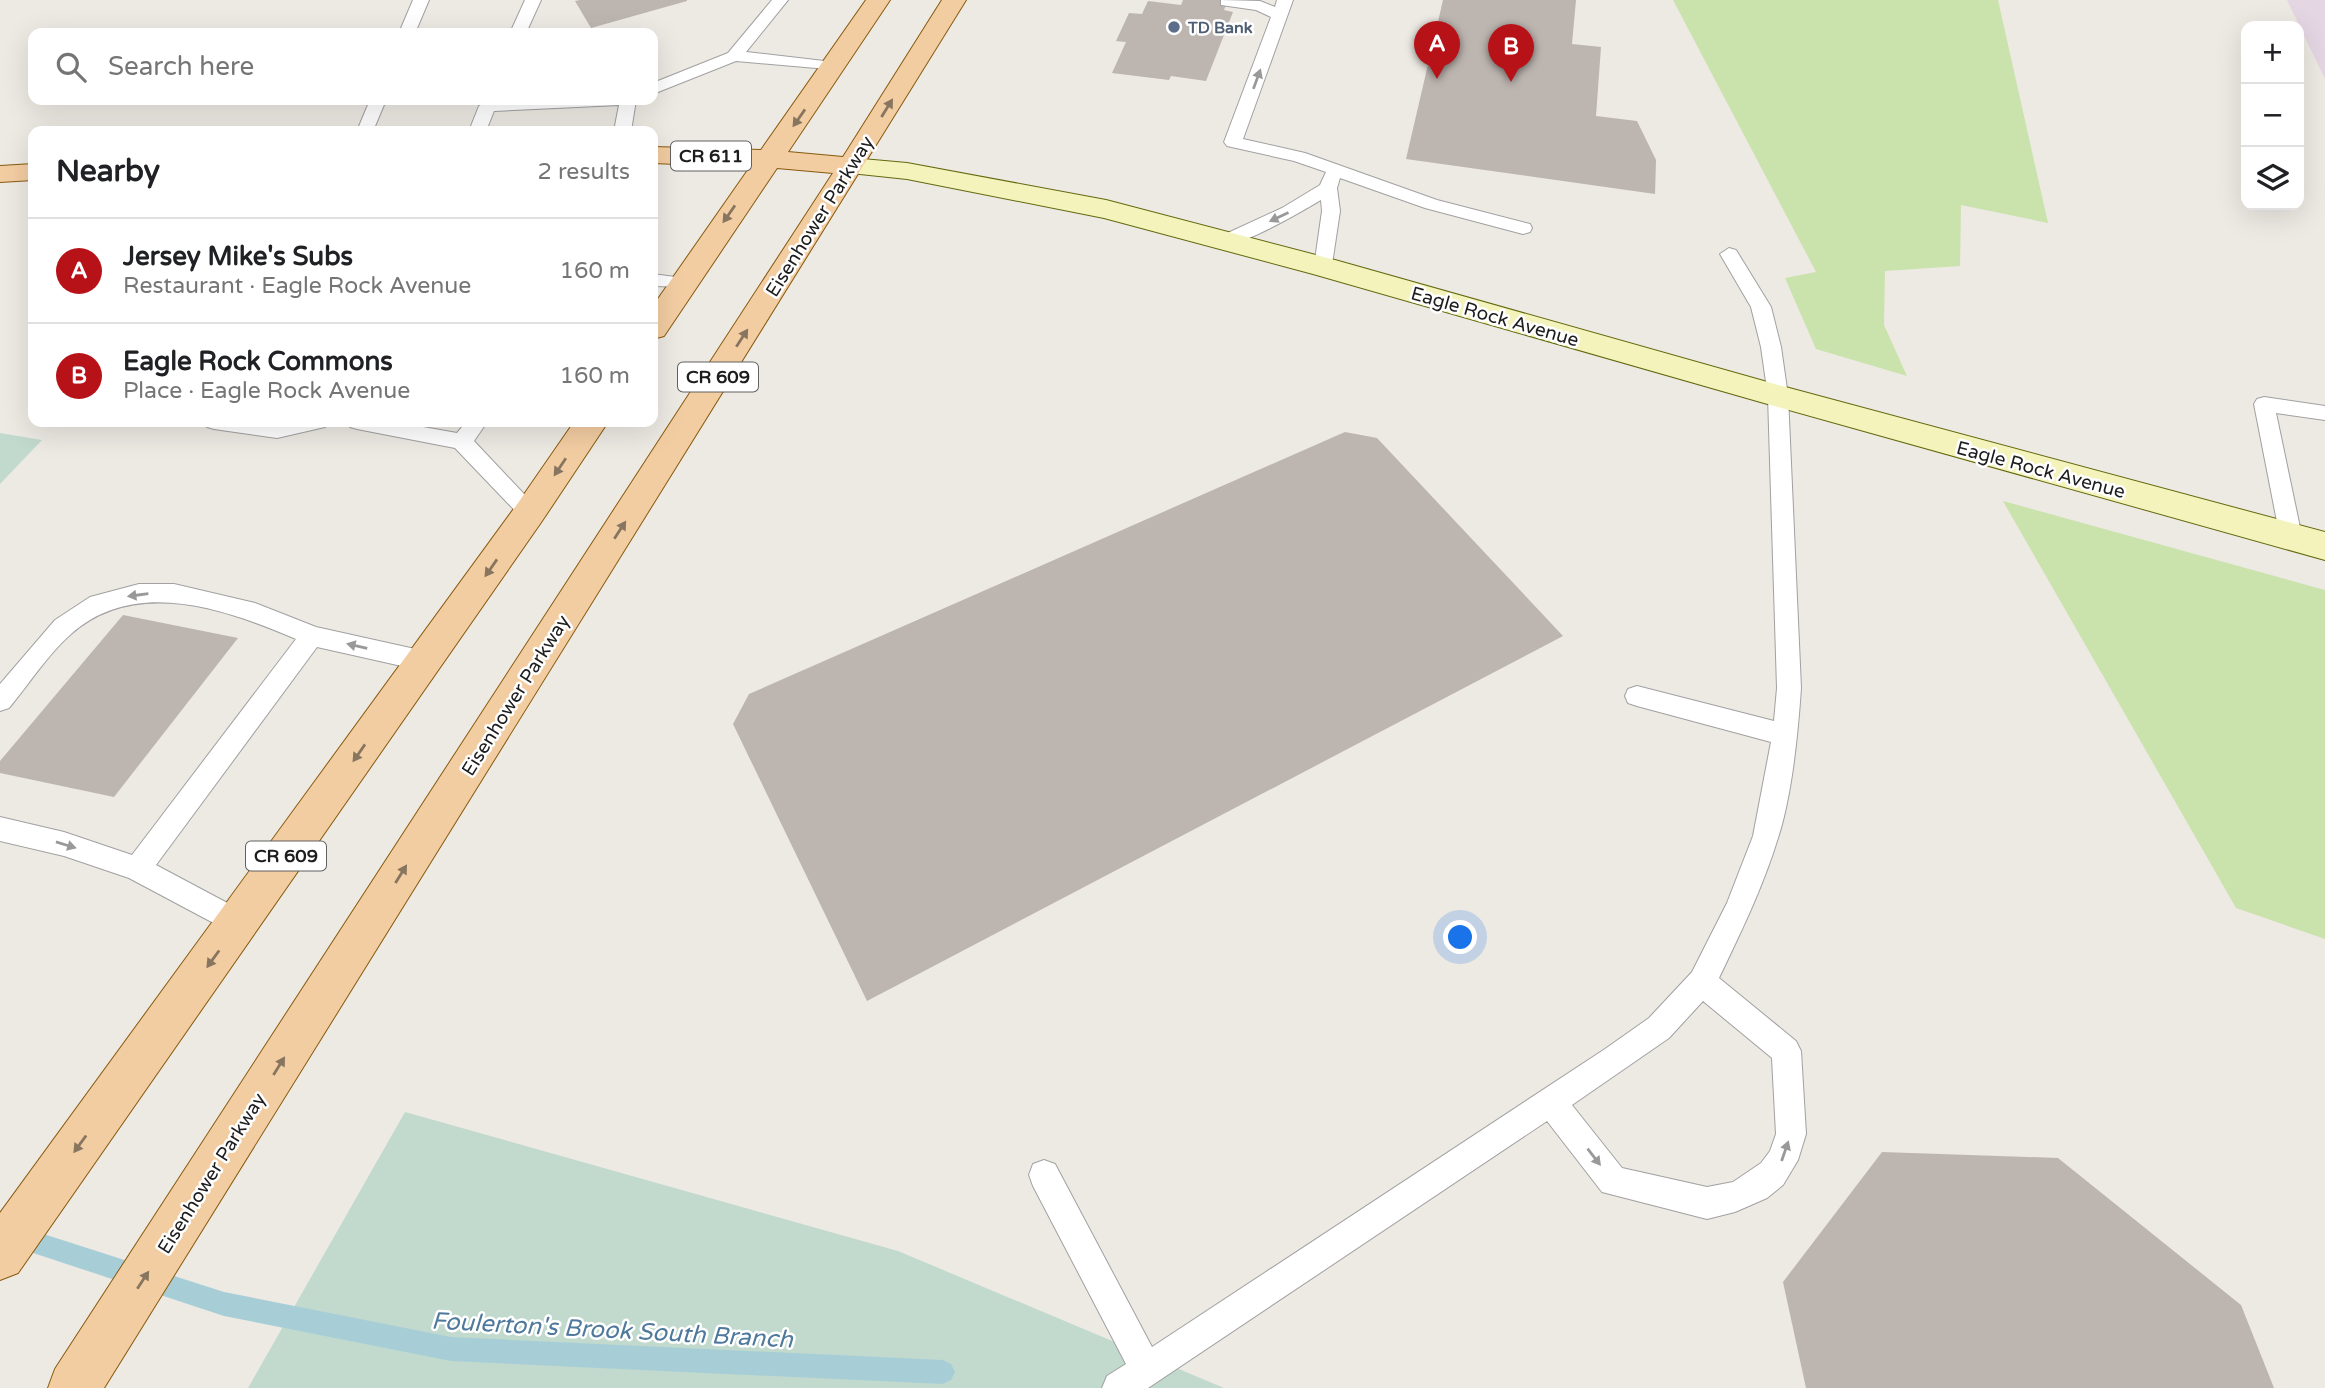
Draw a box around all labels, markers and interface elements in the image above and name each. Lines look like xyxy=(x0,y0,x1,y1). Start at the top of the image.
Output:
place label: TD Bank xyxy=(1187,18,1253,38)
marker: TD Bank xyxy=(1166,19,1182,35)
pin: A xyxy=(1414,21,1460,79)
map controls xyxy=(2241,21,2304,210)
button: + xyxy=(2241,21,2304,84)
pin: B xyxy=(1488,24,1534,82)
search box xyxy=(28,28,658,105)
icon: search xyxy=(52,48,90,86)
text: Search here xyxy=(108,51,254,82)
one-way arrow xyxy=(1252,68,1263,89)
button: − xyxy=(2241,84,2304,147)
one-way arrow xyxy=(881,98,894,118)
one-way arrow xyxy=(792,109,806,127)
street label: Eisenhower Parkway xyxy=(761,132,878,301)
road number: CR 611 xyxy=(671,141,751,170)
button: layers xyxy=(2241,147,2304,210)
text: Nearby xyxy=(56,153,160,190)
text: 2 results xyxy=(537,158,630,186)
one-way arrow xyxy=(722,205,736,223)
one-way arrow xyxy=(1268,211,1289,222)
text: Jersey Mike's Subs xyxy=(123,241,353,272)
text: A xyxy=(70,257,88,285)
text: 160 m xyxy=(560,257,630,285)
text: Restaurant · Eagle Rock Avenue xyxy=(123,272,471,300)
street label: Eagle Rock Avenue xyxy=(1408,282,1581,351)
one-way arrow xyxy=(736,328,749,347)
text: Eagle Rock Commons xyxy=(123,346,393,377)
text: B xyxy=(71,362,87,390)
text: 160 m xyxy=(560,362,630,390)
road number: CR 609 xyxy=(678,362,758,391)
text: Place · Eagle Rock Avenue xyxy=(123,377,410,405)
street label: Eagle Rock Avenue xyxy=(1954,437,2127,503)
one-way arrow xyxy=(554,457,567,477)
one-way arrow xyxy=(614,520,627,539)
one-way arrow xyxy=(484,559,498,577)
one-way arrow xyxy=(127,590,149,601)
street label: Eisenhower Parkway xyxy=(457,611,574,780)
one-way arrow xyxy=(346,640,368,651)
one-way arrow xyxy=(352,744,366,762)
one-way arrow xyxy=(56,841,77,851)
road number: CR 609 xyxy=(246,842,326,870)
one-way arrow xyxy=(395,864,408,883)
your location xyxy=(1443,920,1477,954)
one-way arrow xyxy=(206,950,220,968)
one-way arrow xyxy=(273,1056,286,1075)
street label: Eisenhower Parkway xyxy=(153,1089,270,1258)
one-way arrow xyxy=(73,1135,87,1153)
one-way arrow xyxy=(1780,1140,1791,1161)
one-way arrow xyxy=(1586,1147,1601,1165)
one-way arrow xyxy=(136,1270,149,1289)
water label: Foulerton's Brook South Branch xyxy=(431,1307,795,1355)

